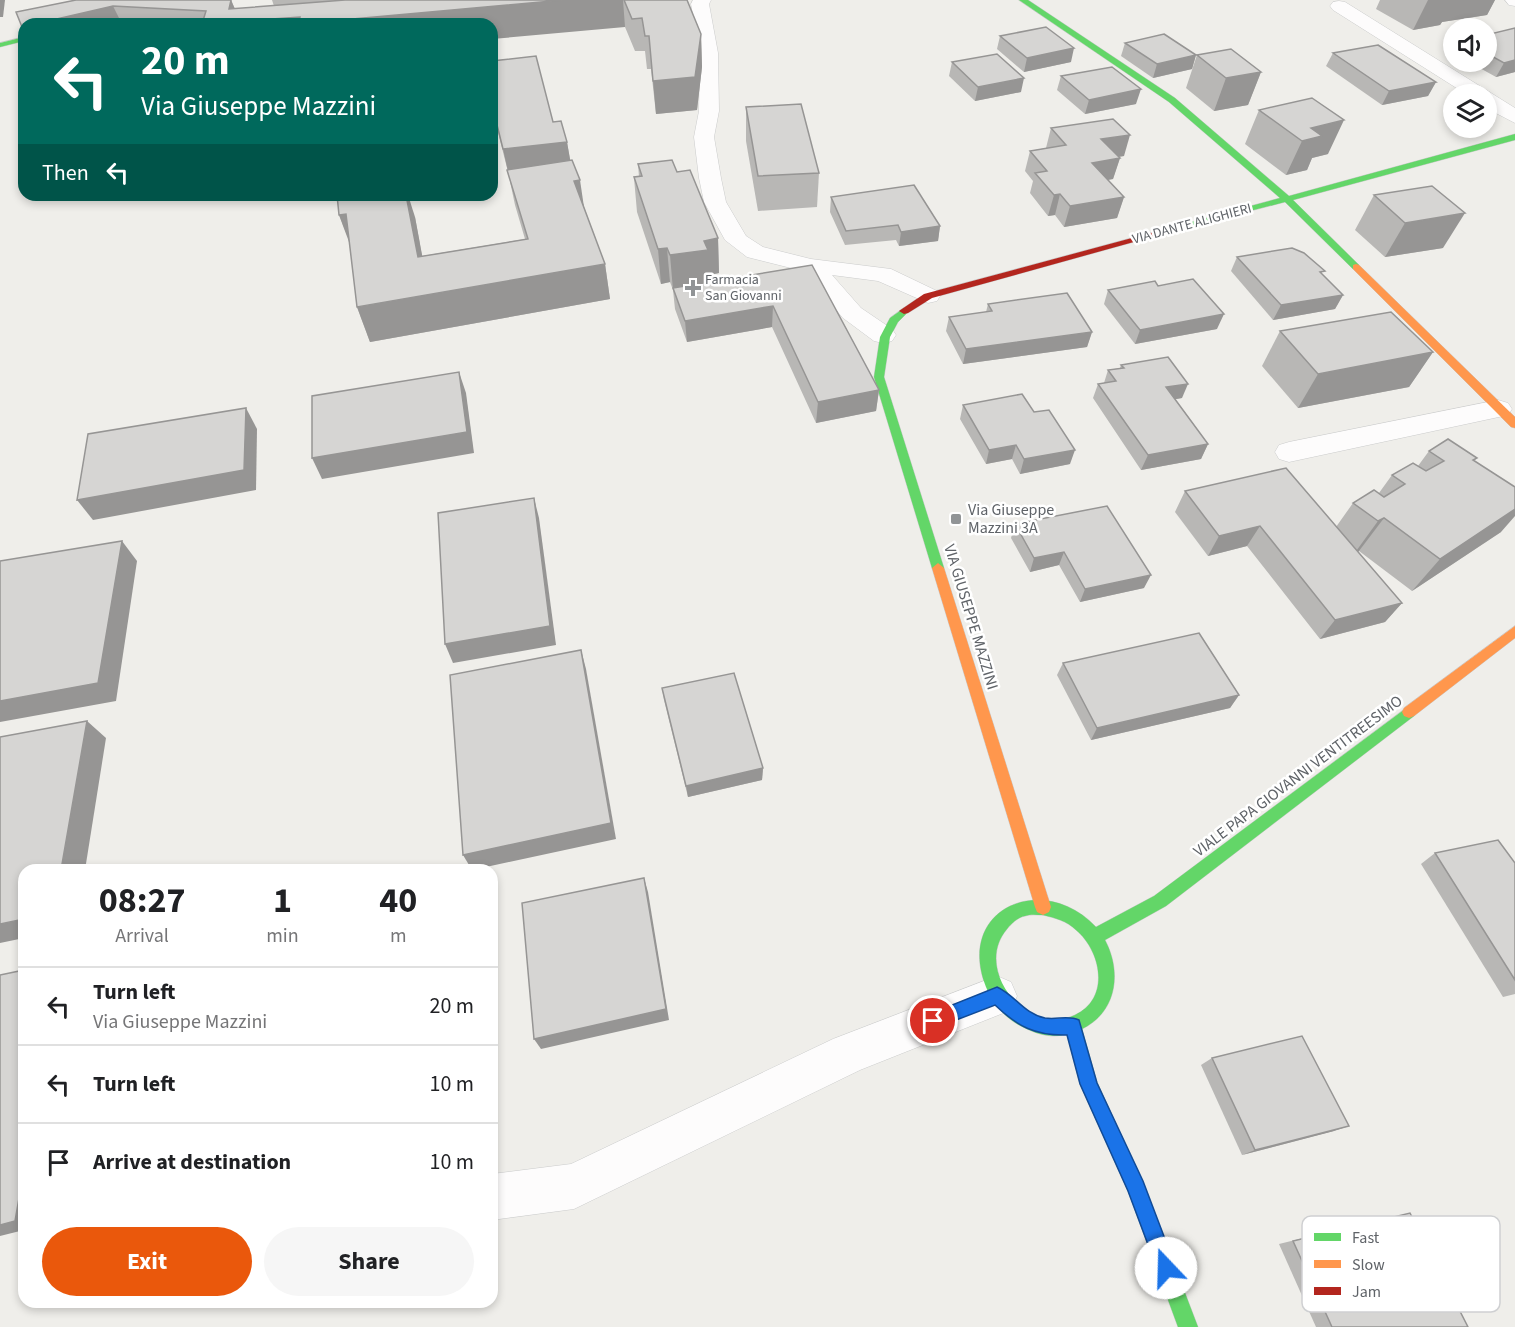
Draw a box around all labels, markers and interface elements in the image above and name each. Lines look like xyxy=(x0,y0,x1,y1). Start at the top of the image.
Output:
map controls xyxy=(1443,18,1497,138)
button: sound xyxy=(1443,18,1497,72)
text: 20 m xyxy=(141,31,230,91)
icon: left xyxy=(42,42,120,120)
button: layers xyxy=(1443,84,1497,138)
text: Via Giuseppe Mazzini xyxy=(141,87,376,126)
icon: left xyxy=(101,156,134,189)
text: Then xyxy=(42,157,89,189)
street label: VIA DANTE ALIGHIERI xyxy=(1130,198,1254,250)
place label: Farmacia San Giovanni xyxy=(705,270,782,306)
marker: Farmacia San Giovanni xyxy=(686,281,700,295)
place label: Via Giuseppe Mazzini 3A xyxy=(968,499,1054,539)
marker: Via Giuseppe Mazzini 3A xyxy=(949,512,963,526)
street label: VIA GIUSEPPE MAZZINI xyxy=(938,541,1004,693)
street label: VIALE PAPA GIOVANNI VENTITREESIMO xyxy=(1189,690,1407,862)
text: 08:27 xyxy=(99,875,186,926)
text: 1 xyxy=(273,875,292,926)
text: 40 xyxy=(379,875,417,926)
text: Arrival xyxy=(115,922,169,950)
text: min xyxy=(266,922,299,950)
text: m xyxy=(390,922,407,950)
text: Turn left xyxy=(93,976,175,1008)
icon: left xyxy=(42,990,75,1023)
text: 20 m xyxy=(429,990,474,1022)
pin xyxy=(907,995,958,1046)
icon: arrive xyxy=(916,1004,949,1037)
text: Via Giuseppe Mazzini xyxy=(93,1008,267,1036)
icon: left xyxy=(42,1068,75,1101)
text: Turn left xyxy=(93,1068,175,1100)
text: 10 m xyxy=(429,1068,474,1100)
icon: arrive xyxy=(42,1146,75,1179)
text: Arrive at destination xyxy=(93,1146,291,1178)
text: 10 m xyxy=(429,1146,474,1178)
legend xyxy=(1302,1216,1500,1312)
button: Exit xyxy=(42,1227,252,1296)
button: Share xyxy=(264,1227,474,1296)
text: Fast xyxy=(1352,1227,1380,1249)
position arrow xyxy=(1134,1236,1198,1300)
text: Slow xyxy=(1352,1254,1385,1276)
text: Jam xyxy=(1352,1281,1381,1303)

